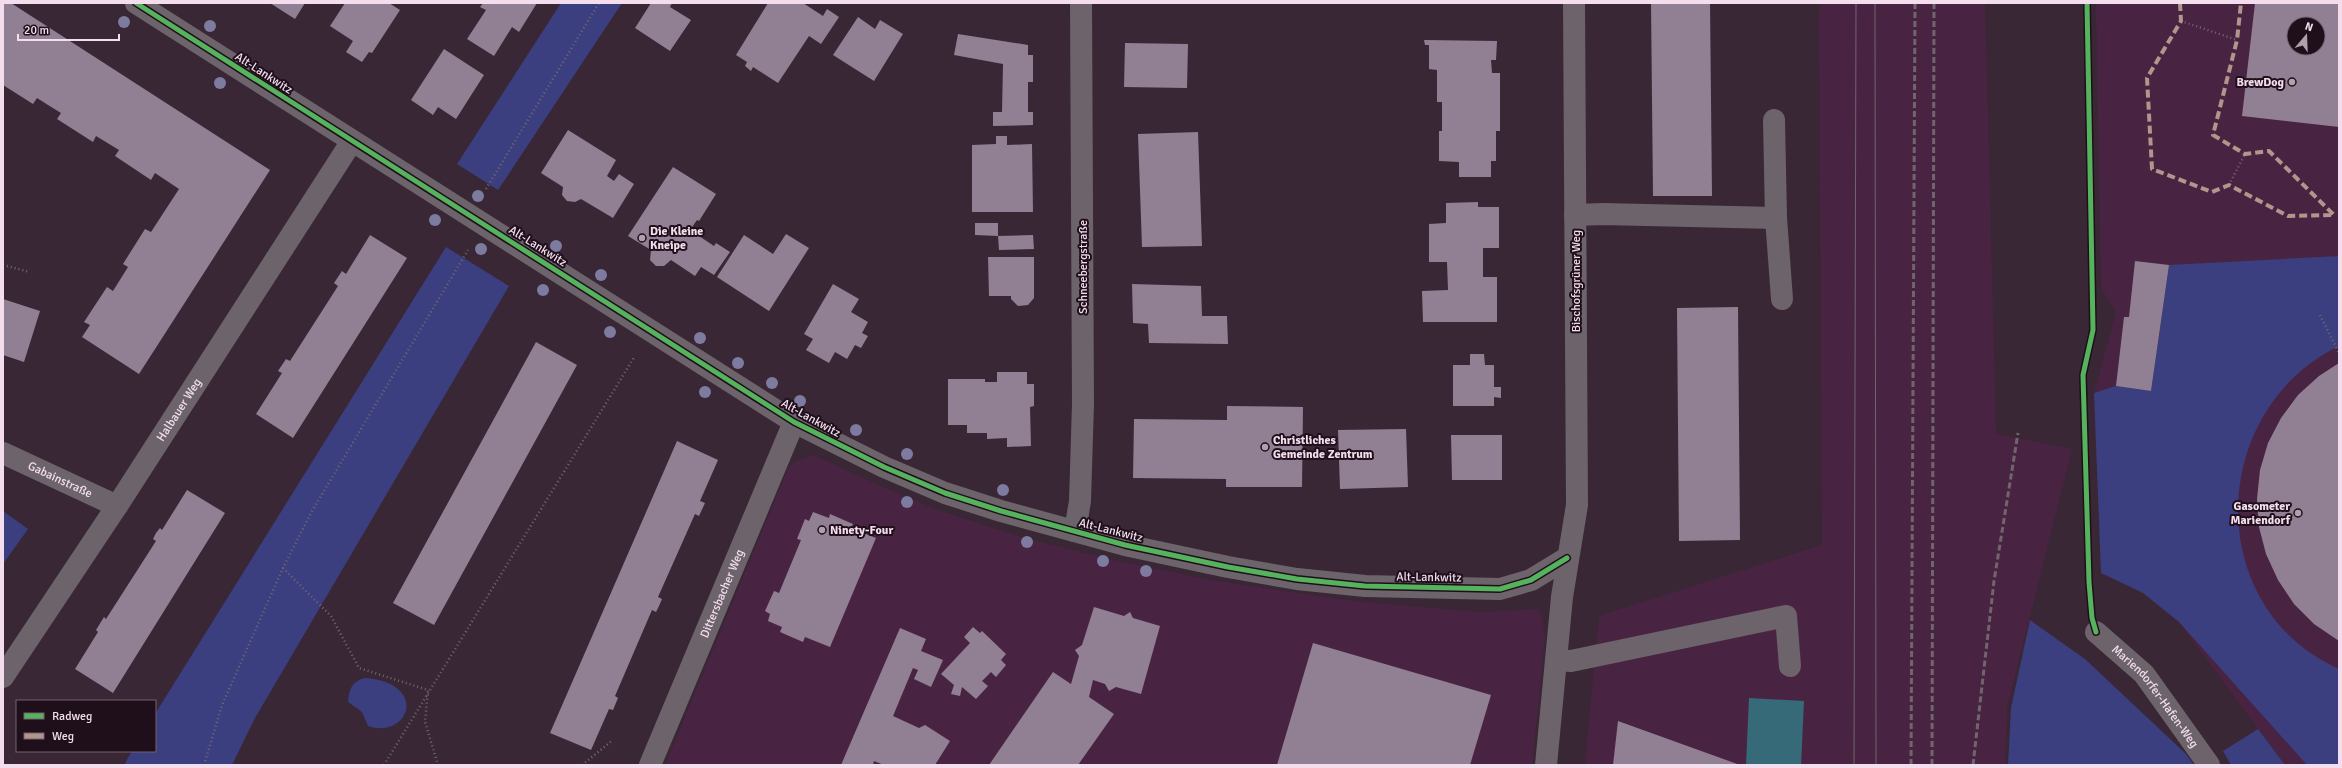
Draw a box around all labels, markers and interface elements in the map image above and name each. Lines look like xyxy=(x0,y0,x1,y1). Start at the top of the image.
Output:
scale bar xyxy=(18,16,119,42)
north arrow xyxy=(2286,16,2326,56)
text: N xyxy=(2303,20,2315,34)
text: 20 m xyxy=(24,23,49,38)
street label: Alt-Lankwitz xyxy=(232,49,295,98)
place label: BrewDog xyxy=(2236,75,2285,90)
marker: BrewDog xyxy=(2287,77,2297,87)
street label: Schneebergstraße xyxy=(1076,220,1091,314)
street label: Alt-Lankwitz xyxy=(506,223,569,270)
place label: Die Kleine Kneipe xyxy=(650,224,703,253)
street label: Bischofsgrüner Weg xyxy=(1569,230,1584,332)
marker: Die Kleine Kneipe xyxy=(637,233,647,243)
street label: Halbauer Weg xyxy=(154,376,205,444)
street label: Alt-Lankwitz xyxy=(778,396,843,441)
place label: Christliches Gemeinde Zentrum xyxy=(1273,433,1373,462)
marker: Christliches Gemeinde Zentrum xyxy=(1260,442,1270,452)
street label: Gabainstraße xyxy=(25,459,95,501)
place label: Gasometer Mariendorf xyxy=(2230,499,2291,528)
marker: Gasometer Mariendorf xyxy=(2293,508,2303,518)
street label: Alt-Lankwitz xyxy=(1077,515,1144,546)
place label: Ninety-Four xyxy=(830,523,893,538)
marker: Ninety-Four xyxy=(817,525,827,535)
street label: Dittersbacher Weg xyxy=(697,547,748,640)
street label: Alt-Lankwitz xyxy=(1396,569,1462,586)
street label: Mariendorfer-Hafen-Weg xyxy=(2108,642,2201,751)
legend xyxy=(16,700,156,752)
text: Radweg xyxy=(52,709,92,724)
text: Weg xyxy=(52,729,74,744)

